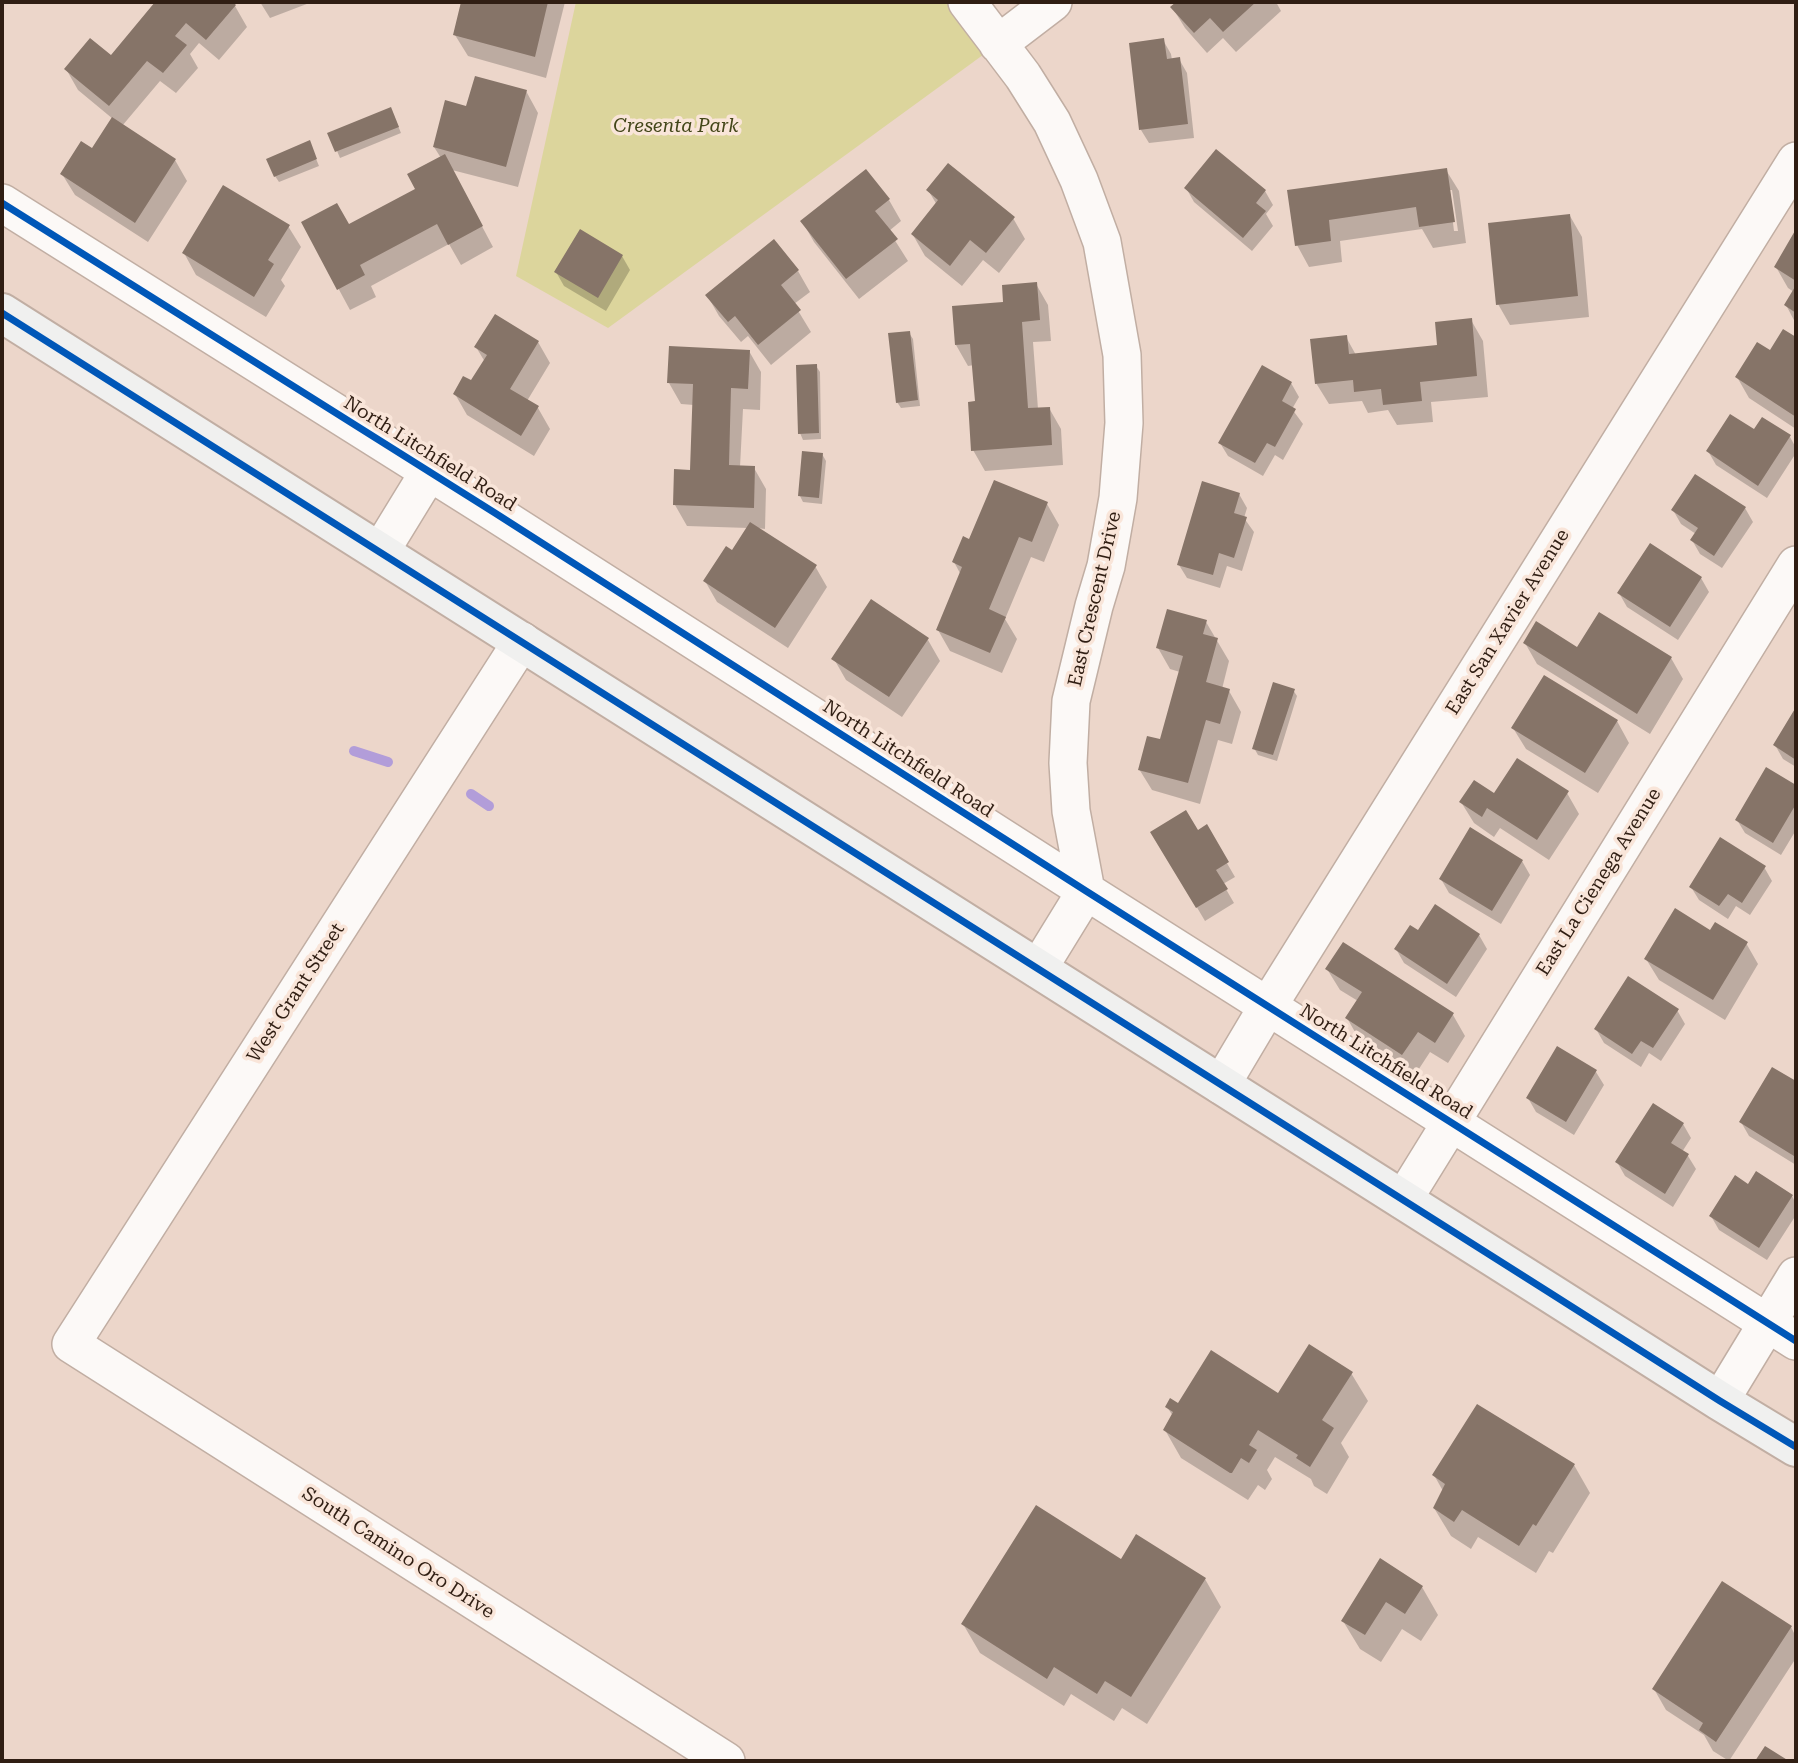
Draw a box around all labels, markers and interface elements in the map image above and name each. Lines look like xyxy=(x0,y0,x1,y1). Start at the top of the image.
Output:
park label: Cresenta Park xyxy=(613,115,739,137)
street label: North Litchfield Road xyxy=(340,392,520,516)
street label: East Crescent Drive xyxy=(1064,509,1126,689)
street label: East San Xavier Avenue xyxy=(1441,525,1575,719)
street label: North Litchfield Road xyxy=(818,695,998,823)
street label: East La Cienega Avenue xyxy=(1532,784,1666,980)
street label: West Grant Street xyxy=(243,919,349,1067)
street label: North Litchfield Road xyxy=(1296,1000,1476,1124)
street label: South Camino Oro Drive xyxy=(298,1482,498,1624)

